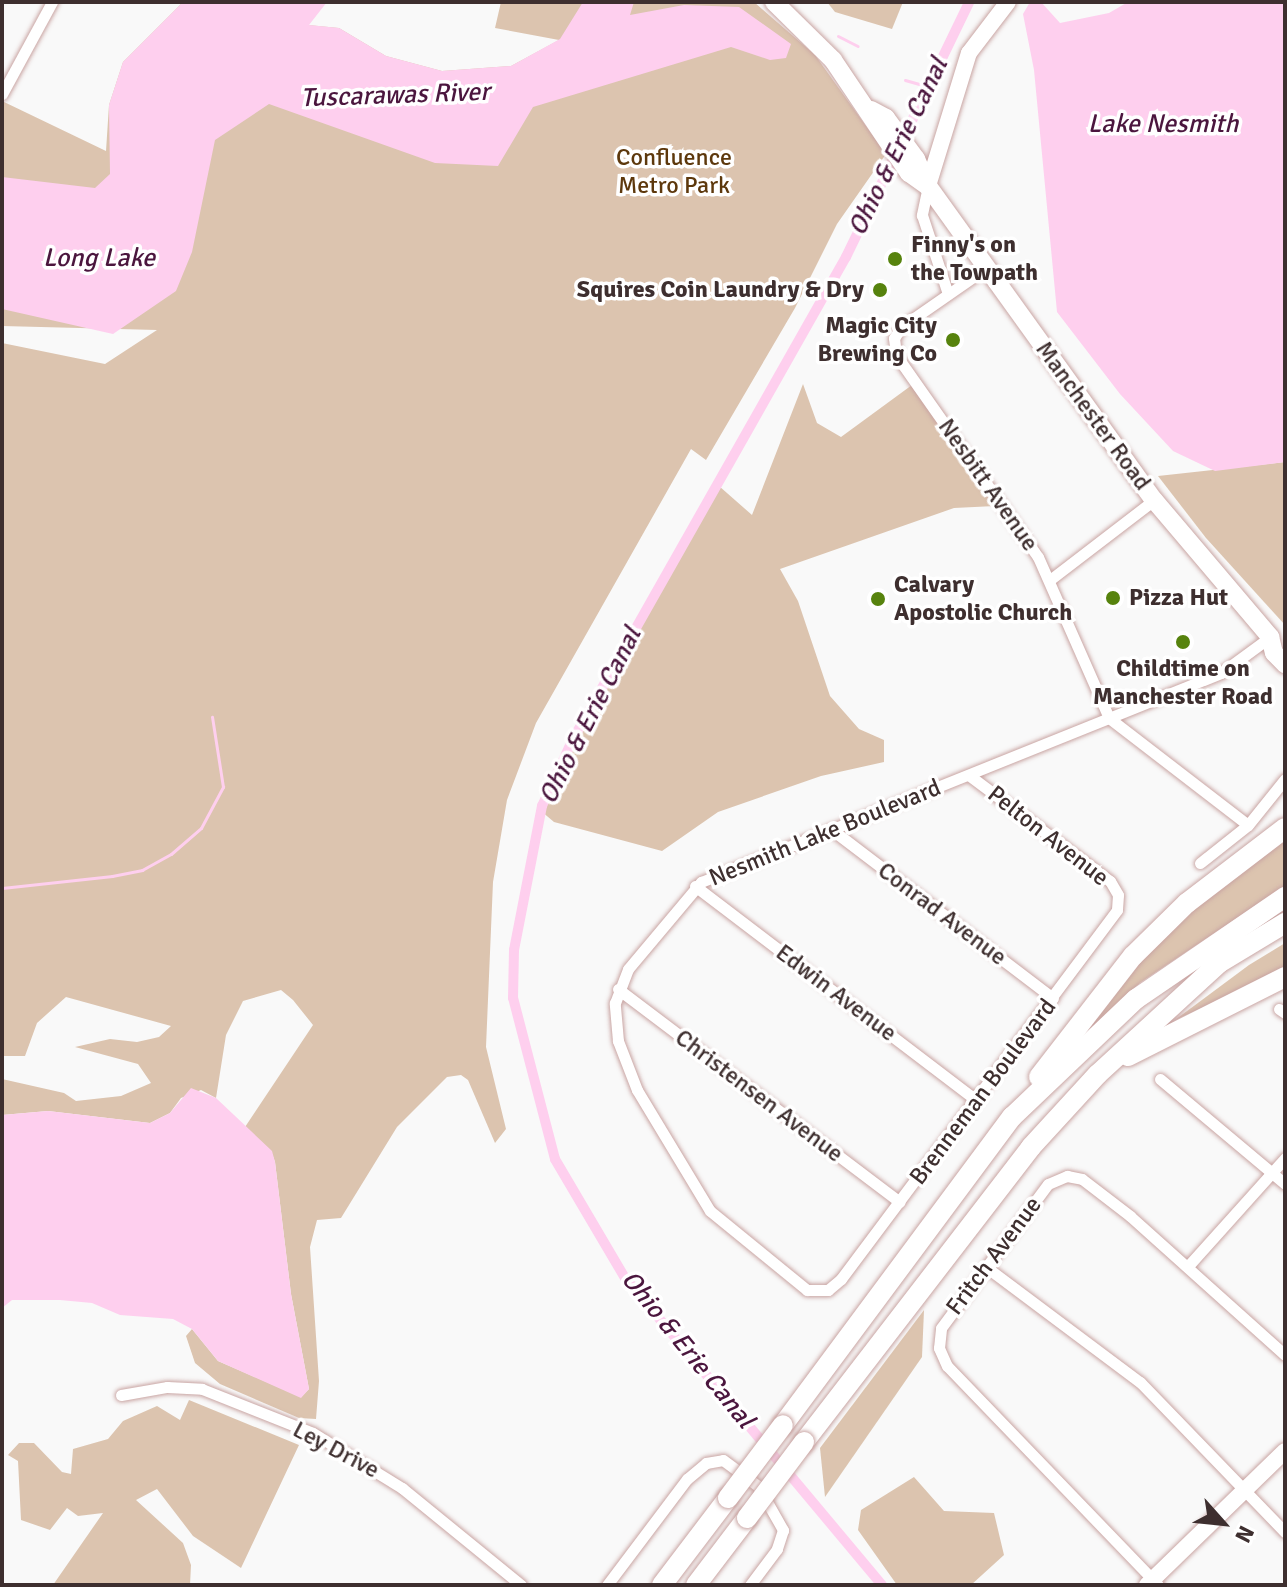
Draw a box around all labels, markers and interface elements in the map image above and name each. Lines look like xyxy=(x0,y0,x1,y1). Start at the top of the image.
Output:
water label: Ohio & Erie Canal xyxy=(843,53,955,241)
water label: Tuscarawas River xyxy=(300,77,490,115)
water label: Lake Nesmith xyxy=(1088,109,1238,141)
park label: Confluence Metro Park xyxy=(616,144,732,200)
place label: Finny's on the Towpath xyxy=(911,231,1038,287)
water label: Long Lake xyxy=(43,243,155,275)
marker: Finny's on the Towpath xyxy=(886,250,904,268)
place label: Squires Coin Laundry & Dry xyxy=(577,276,864,304)
marker: Squires Coin Laundry & Dry xyxy=(871,281,889,299)
place label: Magic City Brewing Co xyxy=(817,312,937,368)
marker: Magic City Brewing Co xyxy=(944,331,962,349)
street label: Manchester Road xyxy=(1029,336,1157,496)
street label: Nesbitt Avenue xyxy=(932,413,1044,557)
place label: Calvary Apostolic Church xyxy=(894,571,1072,627)
place label: Pizza Hut xyxy=(1129,584,1228,612)
marker: Pizza Hut xyxy=(1104,589,1122,607)
marker: Calvary Apostolic Church xyxy=(869,590,887,608)
water label: Ohio & Erie Canal xyxy=(533,623,649,809)
marker: Childtime on Manchester Road xyxy=(1174,633,1192,651)
place label: Childtime on Manchester Road xyxy=(1093,655,1273,711)
street label: Nesmith Lake Boulevard xyxy=(705,773,945,893)
street label: Pelton Avenue xyxy=(982,780,1114,892)
street label: Conrad Avenue xyxy=(872,856,1012,972)
street label: Edwin Avenue xyxy=(770,938,902,1048)
street label: Brenneman Boulevard xyxy=(904,993,1062,1191)
street label: Christensen Avenue xyxy=(669,1023,849,1169)
street label: Fritch Avenue xyxy=(940,1191,1048,1321)
water label: Ohio & Erie Canal xyxy=(614,1265,760,1435)
street label: Ley Drive xyxy=(288,1415,384,1485)
north arrow xyxy=(1183,1483,1263,1563)
text: N xyxy=(1229,1521,1260,1547)

